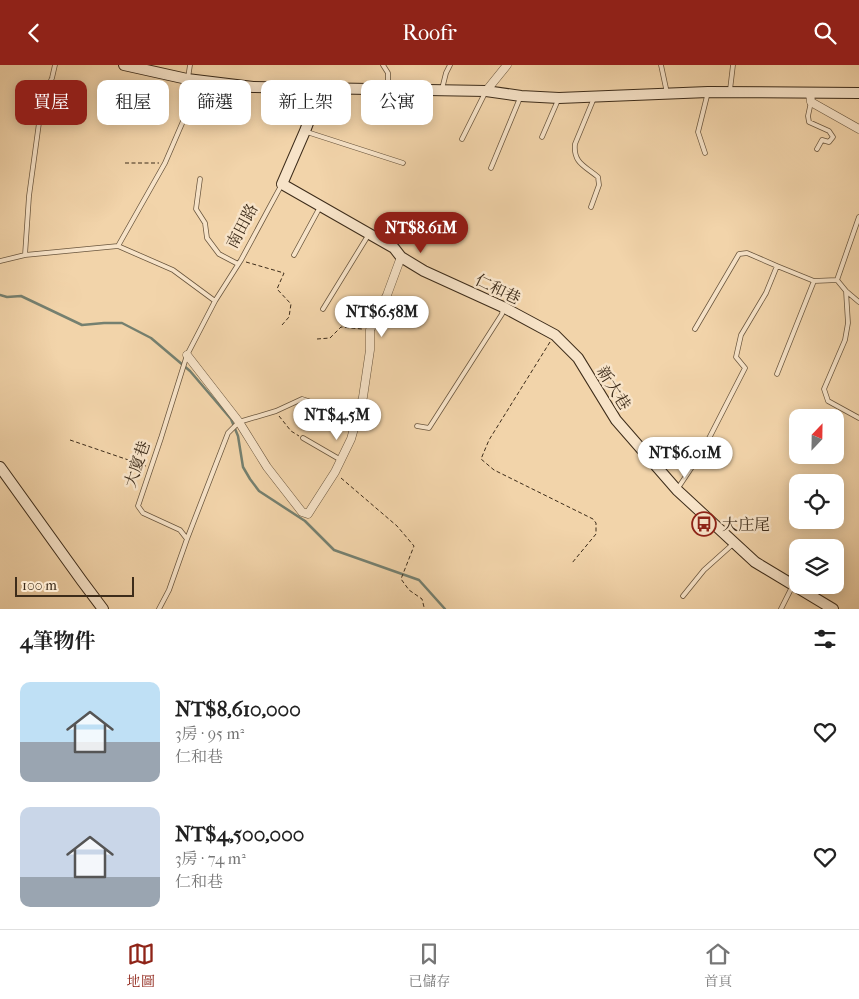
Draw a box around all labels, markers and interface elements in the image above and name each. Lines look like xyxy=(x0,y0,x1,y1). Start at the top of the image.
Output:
icon: back xyxy=(20,19,48,47)
icon: search xyxy=(811,19,839,47)
text: Roofr xyxy=(402,20,457,46)
chip: 買屋 xyxy=(15,80,87,125)
chip: 租屋 xyxy=(97,80,169,125)
chip: 篩選 xyxy=(179,80,251,125)
chip: 新上架 xyxy=(261,80,351,125)
chip: 公寓 xyxy=(361,80,433,125)
street label: 南田路 xyxy=(222,200,262,252)
pin: NT$8.61M xyxy=(369,211,473,254)
text: NT$8.61M xyxy=(385,218,457,237)
street label: 仁和巷 xyxy=(472,270,524,308)
pin: NT$6.58M xyxy=(330,295,434,338)
text: NT$6.58M xyxy=(346,302,418,321)
street label: 新大巷 xyxy=(593,363,635,413)
pin: NT$4.5M xyxy=(291,399,383,441)
text: NT$4.5M xyxy=(304,405,370,424)
north arrow xyxy=(789,409,844,464)
map controls xyxy=(789,409,844,594)
pin: NT$6.01M xyxy=(633,437,737,479)
street label: 大廈巷 xyxy=(120,438,154,490)
text: NT$6.01M xyxy=(649,443,721,462)
button: locate xyxy=(789,474,844,529)
bus stop icon: 大庄尾 xyxy=(691,511,717,537)
place label: 大庄尾 xyxy=(722,515,770,534)
button: layers xyxy=(789,539,844,594)
scale bar xyxy=(15,574,134,597)
text: 100 m xyxy=(22,577,57,594)
icon: filters xyxy=(811,625,839,653)
text: 4筆物件 xyxy=(20,629,95,653)
text: NT$8,610,000 xyxy=(175,697,301,721)
icon: home xyxy=(60,702,120,762)
icon: heart xyxy=(811,718,839,746)
text: 3房 · 95 m² xyxy=(175,724,244,743)
text: 仁和巷 xyxy=(175,747,223,766)
text: NT$4,500,000 xyxy=(175,822,304,846)
icon: home xyxy=(60,827,120,887)
icon: heart xyxy=(811,843,839,871)
text: 3房 · 74 m² xyxy=(175,849,246,868)
text: 仁和巷 xyxy=(175,872,223,891)
tab: 地圖 xyxy=(127,940,155,990)
tab: 已儲存 xyxy=(408,940,450,990)
tab: 首頁 xyxy=(704,940,732,990)

